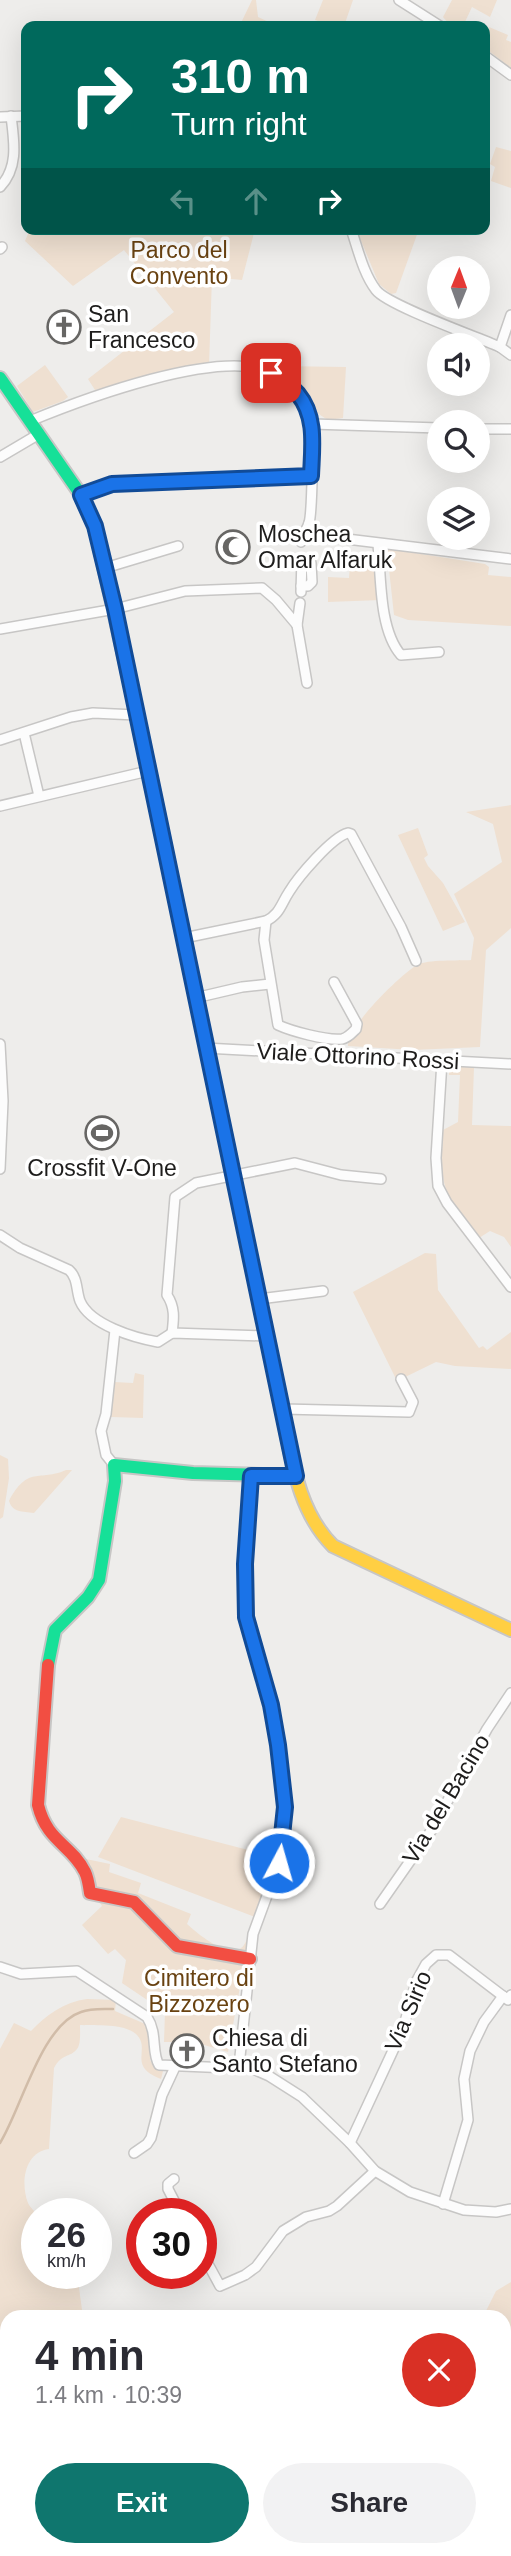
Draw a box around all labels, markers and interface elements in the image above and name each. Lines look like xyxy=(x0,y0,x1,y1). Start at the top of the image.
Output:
icon: right xyxy=(56,49,147,140)
text: 310 m xyxy=(171,49,310,103)
text: Turn right xyxy=(171,106,307,142)
icon: left xyxy=(164,182,202,220)
icon: ahead xyxy=(237,182,275,220)
icon: right xyxy=(310,182,348,220)
park label: Parco del Convento xyxy=(130,237,228,289)
north arrow xyxy=(427,256,490,318)
map controls xyxy=(427,256,490,550)
place label: San Francesco xyxy=(88,301,195,353)
church icon: San Francesco xyxy=(45,308,83,346)
button: sound xyxy=(427,333,490,396)
pin xyxy=(241,343,301,403)
icon: arrive xyxy=(252,354,290,392)
button: search xyxy=(427,410,490,473)
button: layers xyxy=(427,487,490,550)
place label: Moschea Omar Alfaruk xyxy=(258,521,393,573)
mosque icon: Moschea Omar Alfaruk xyxy=(214,528,252,566)
street label: Viale Ottorino Rossi xyxy=(256,1038,460,1074)
sports icon: Crossfit V-One xyxy=(83,1114,121,1152)
place label: Crossfit V-One xyxy=(27,1155,177,1181)
street label: Via del Bacino xyxy=(397,1729,495,1869)
position arrow xyxy=(242,1826,316,1900)
park label: Cimitero di Bizzozero xyxy=(144,1965,254,2017)
street label: Via Sirio xyxy=(379,1967,437,2055)
place label: Chiesa di Santo Stefano xyxy=(212,2025,358,2077)
church icon: Chiesa di Santo Stefano xyxy=(168,2032,206,2070)
speed limit sign: 30 xyxy=(126,2198,217,2289)
text: 26 xyxy=(47,2215,86,2254)
text: km/h xyxy=(47,2251,86,2271)
text: 4 min xyxy=(35,2332,145,2379)
button: close xyxy=(402,2333,476,2407)
text: 1.4 km · 10:39 xyxy=(35,2382,182,2408)
button: Exit xyxy=(35,2463,249,2543)
button: Share xyxy=(263,2463,476,2543)

